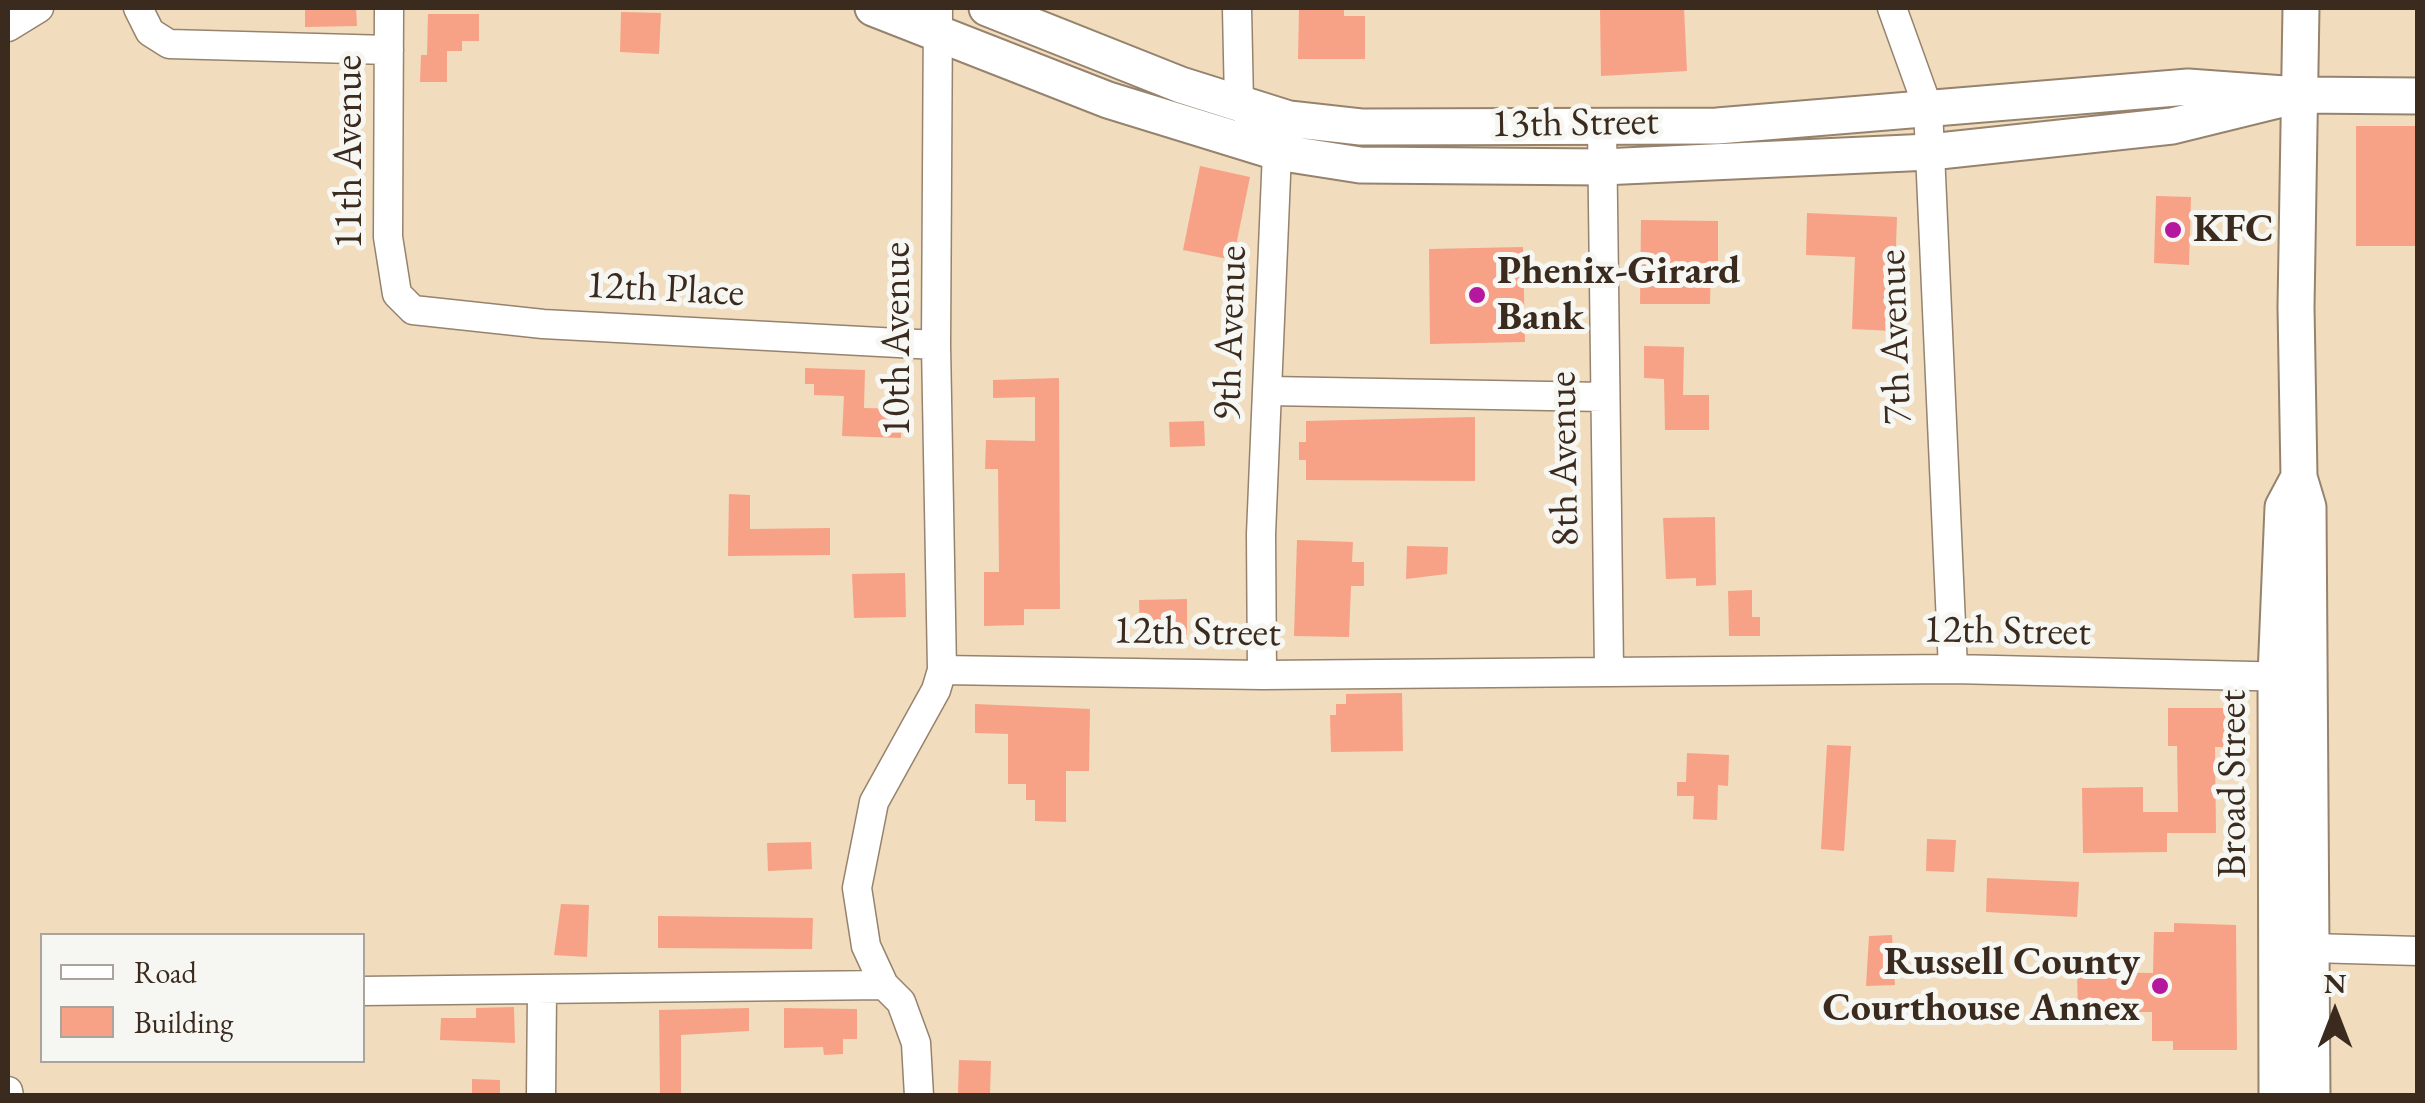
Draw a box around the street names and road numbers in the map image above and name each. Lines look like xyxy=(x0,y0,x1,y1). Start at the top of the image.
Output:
street label: 11th Avenue xyxy=(326,55,374,249)
street label: 13th Street xyxy=(1491,99,1659,149)
street label: 10th Avenue xyxy=(874,242,922,436)
street label: 9th Avenue xyxy=(1204,245,1258,421)
street label: 7th Avenue xyxy=(1869,249,1923,425)
street label: 12th Place xyxy=(585,262,745,318)
street label: 8th Avenue xyxy=(1539,371,1591,547)
street label: 12th Street xyxy=(1923,607,2091,657)
street label: 12th Street xyxy=(1113,608,1281,658)
street label: Broad Street xyxy=(2210,690,2258,878)

